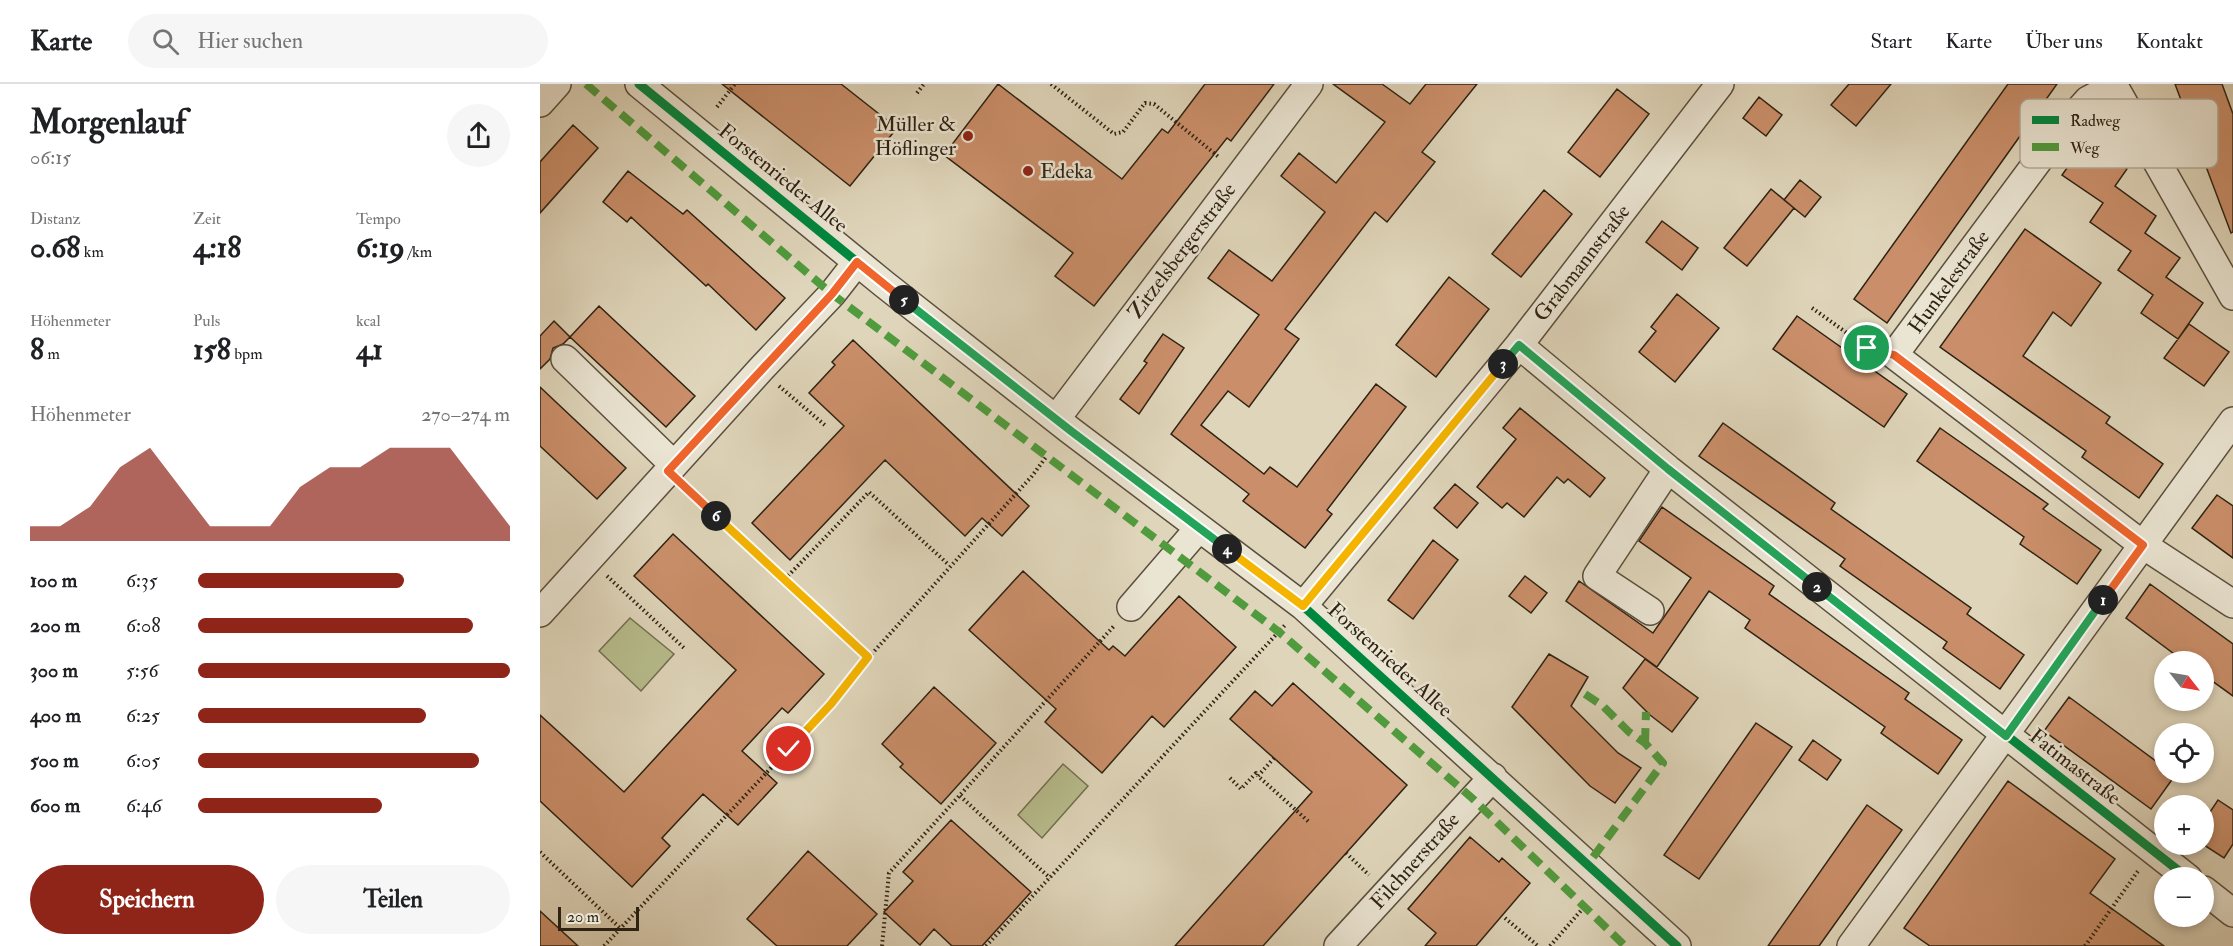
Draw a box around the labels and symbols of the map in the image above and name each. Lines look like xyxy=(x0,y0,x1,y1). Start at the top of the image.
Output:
legend xyxy=(2020,99,2218,168)
place label: Müller & Höflinger xyxy=(875,111,956,162)
text: Radweg xyxy=(2070,111,2121,131)
street label: Forstenrieder Allee xyxy=(713,117,854,239)
marker: Müller & Höflinger xyxy=(961,129,975,143)
text: Weg xyxy=(2069,138,2101,158)
place label: Edeka xyxy=(1040,158,1093,185)
marker: Edeka xyxy=(1021,164,1035,178)
street label: Zitzelsbergerstraße xyxy=(1122,177,1242,325)
street label: Grabmannstraße xyxy=(1528,199,1636,327)
street label: Hunkelestraße xyxy=(1902,225,1996,339)
pin: 5 xyxy=(889,285,919,315)
pin xyxy=(1841,322,1892,373)
pin: 3 xyxy=(1488,349,1518,379)
pin: 6 xyxy=(701,501,731,531)
pin: 4 xyxy=(1212,534,1242,564)
pin: 2 xyxy=(1802,572,1832,602)
pin: 1 xyxy=(2088,585,2118,615)
street label: Forstenrieder Allee xyxy=(1322,597,1458,723)
north arrow xyxy=(2154,651,2214,711)
pin xyxy=(763,723,814,774)
street label: Fatimastraße xyxy=(2024,723,2126,811)
street label: Filchnerstraße xyxy=(1364,807,1466,915)
scale bar xyxy=(558,904,639,932)

